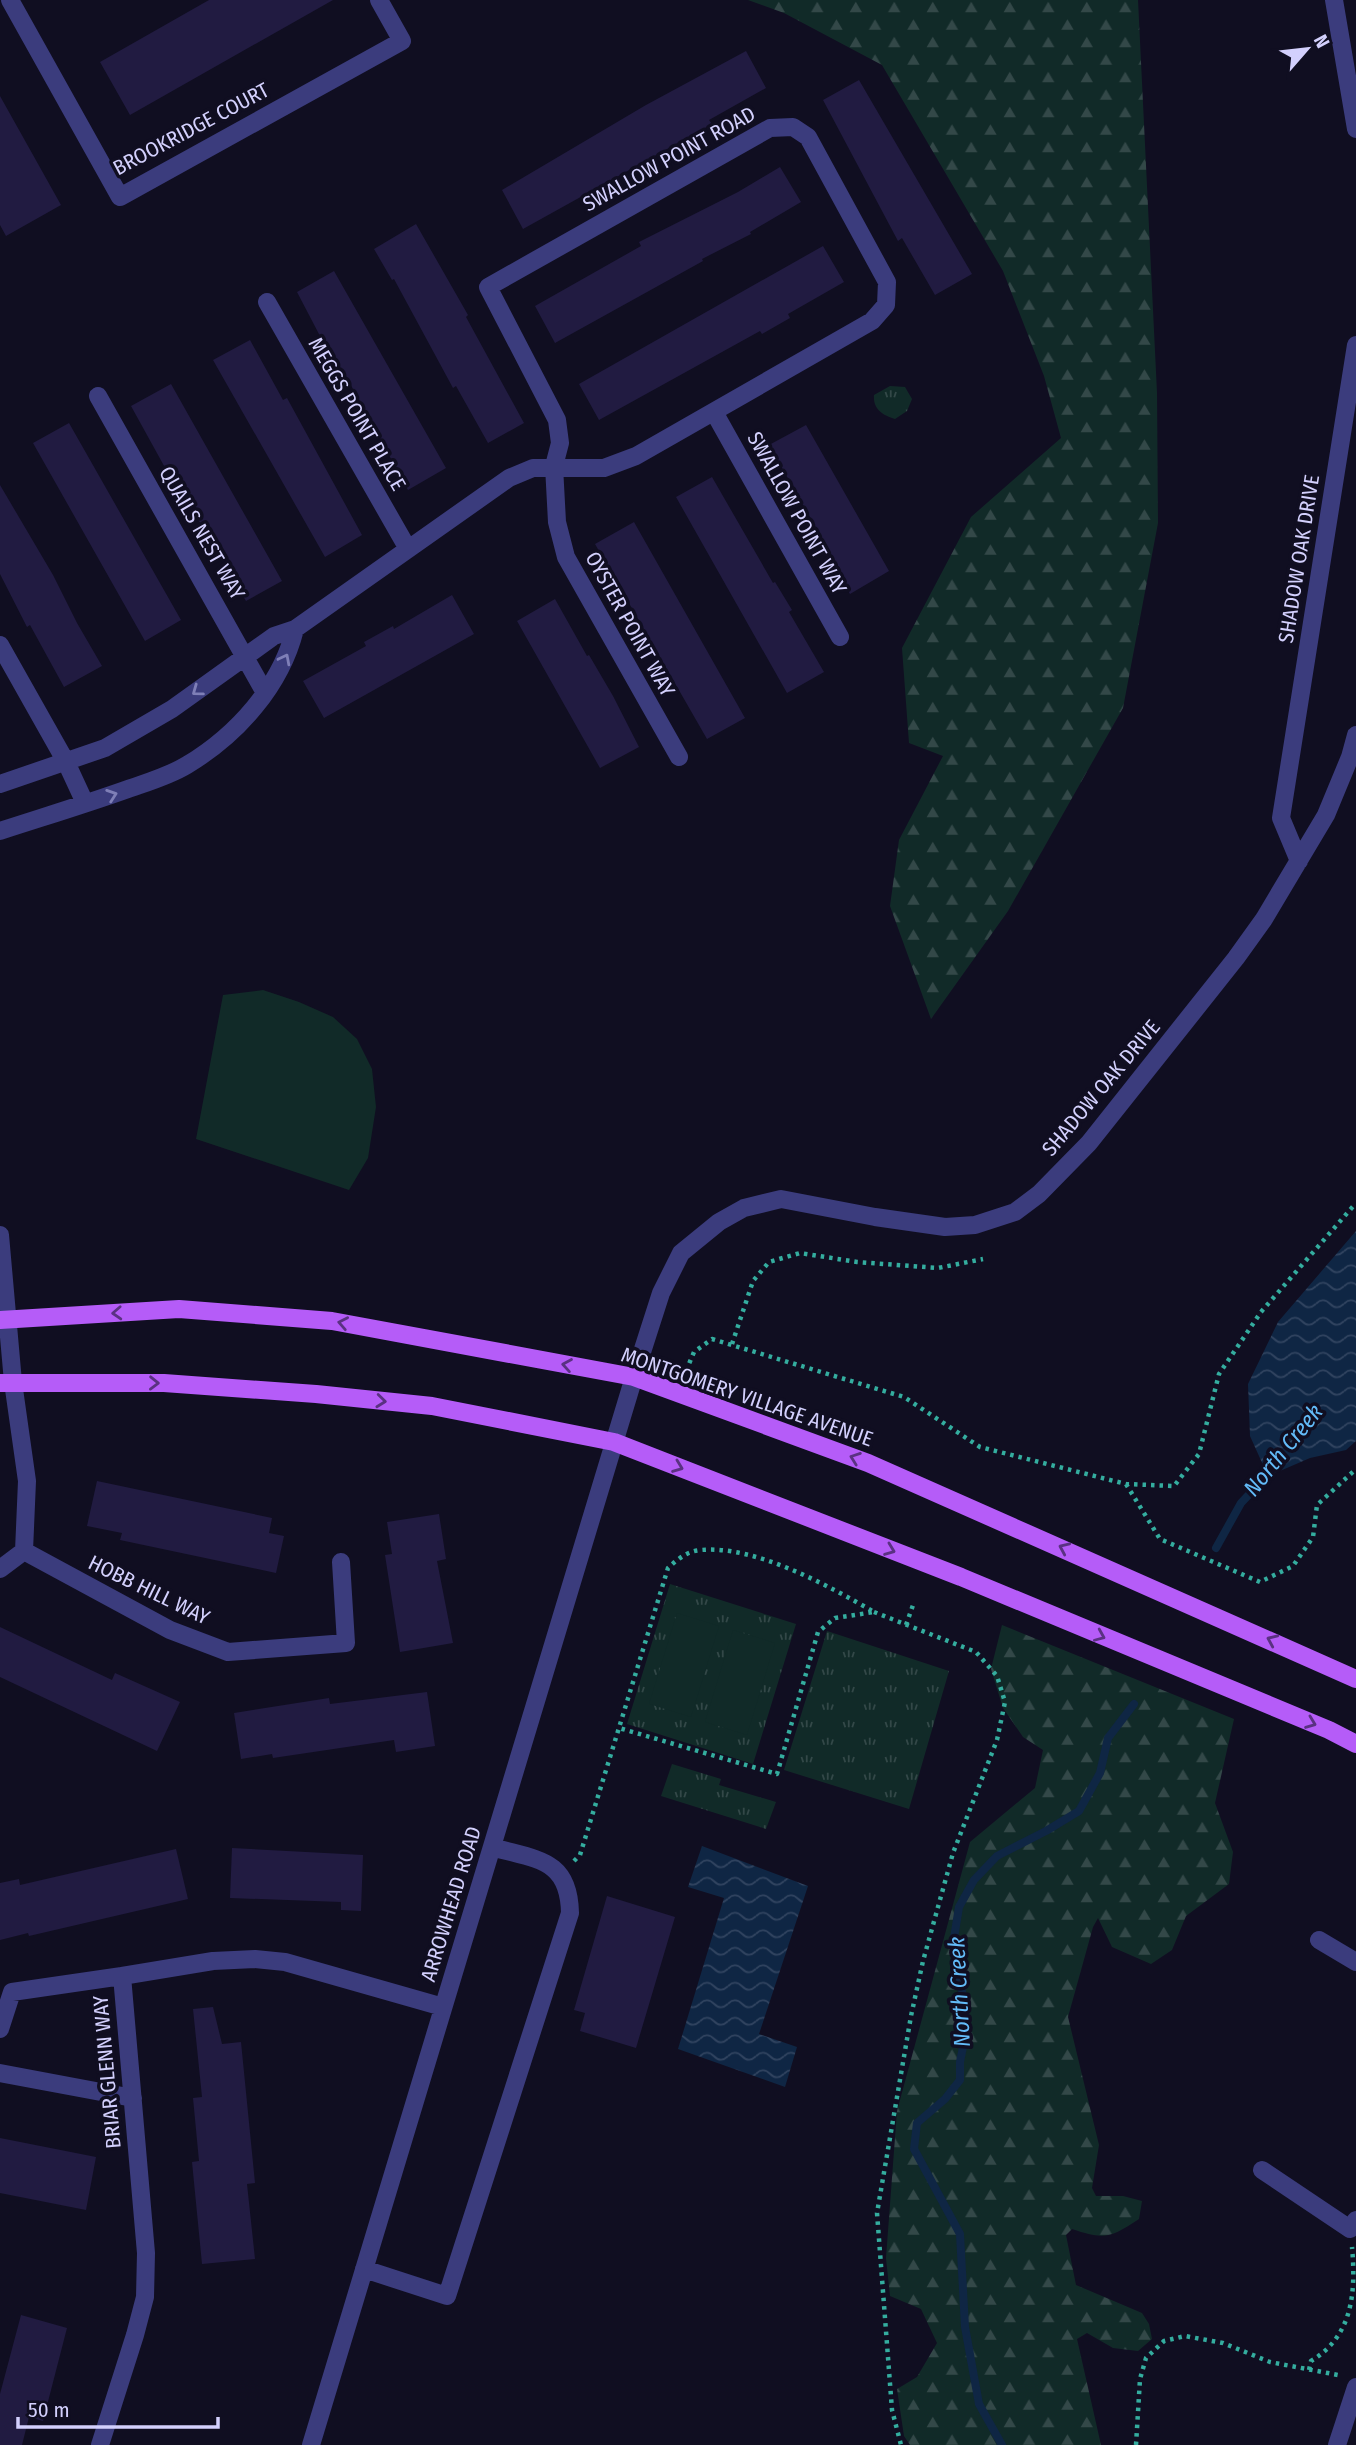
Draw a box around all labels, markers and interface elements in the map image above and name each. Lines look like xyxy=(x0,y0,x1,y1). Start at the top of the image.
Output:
north arrow xyxy=(1272,14,1342,84)
text: N xyxy=(1309,31,1334,52)
street label: BROOKRIDGE COURT xyxy=(109,77,274,181)
street label: SWALLOW POINT ROAD xyxy=(578,101,760,217)
street label: MEGGS POINT PLACE xyxy=(303,333,411,495)
street label: SWALLOW POINT WAY xyxy=(742,427,853,599)
street label: QUAILS NEST WAY xyxy=(153,462,251,605)
street label: SHADOW OAK DRIVE xyxy=(1273,473,1325,645)
street label: OYSTER POINT WAY xyxy=(579,547,681,702)
one-way arrow xyxy=(276,654,290,666)
one-way arrow xyxy=(192,683,204,696)
one-way arrow xyxy=(105,789,117,803)
street label: SHADOW OAK DRIVE xyxy=(1036,1014,1166,1161)
one-way arrow xyxy=(111,1305,122,1320)
one-way arrow xyxy=(337,1316,349,1331)
street label: MONTGOMERY VILLAGE AVENUE xyxy=(618,1342,876,1452)
one-way arrow xyxy=(561,1358,573,1373)
one-way arrow xyxy=(150,1375,160,1391)
one-way arrow xyxy=(376,1393,387,1408)
water label: North Creek xyxy=(1237,1398,1329,1502)
one-way arrow xyxy=(849,1452,861,1466)
one-way arrow xyxy=(671,1458,683,1472)
one-way arrow xyxy=(883,1541,895,1555)
one-way arrow xyxy=(1058,1542,1071,1556)
street label: HOBB HILL WAY xyxy=(84,1549,214,1631)
one-way arrow xyxy=(1093,1628,1106,1642)
one-way arrow xyxy=(1266,1634,1279,1648)
one-way arrow xyxy=(1304,1714,1316,1728)
street label: ARROWHEAD ROAD xyxy=(415,1823,487,1985)
water label: North Creek xyxy=(942,1936,976,2048)
street label: BRIAR GLENN WAY xyxy=(87,1994,127,2150)
scale bar xyxy=(18,2386,217,2430)
text: 50 m xyxy=(28,2397,70,2423)

